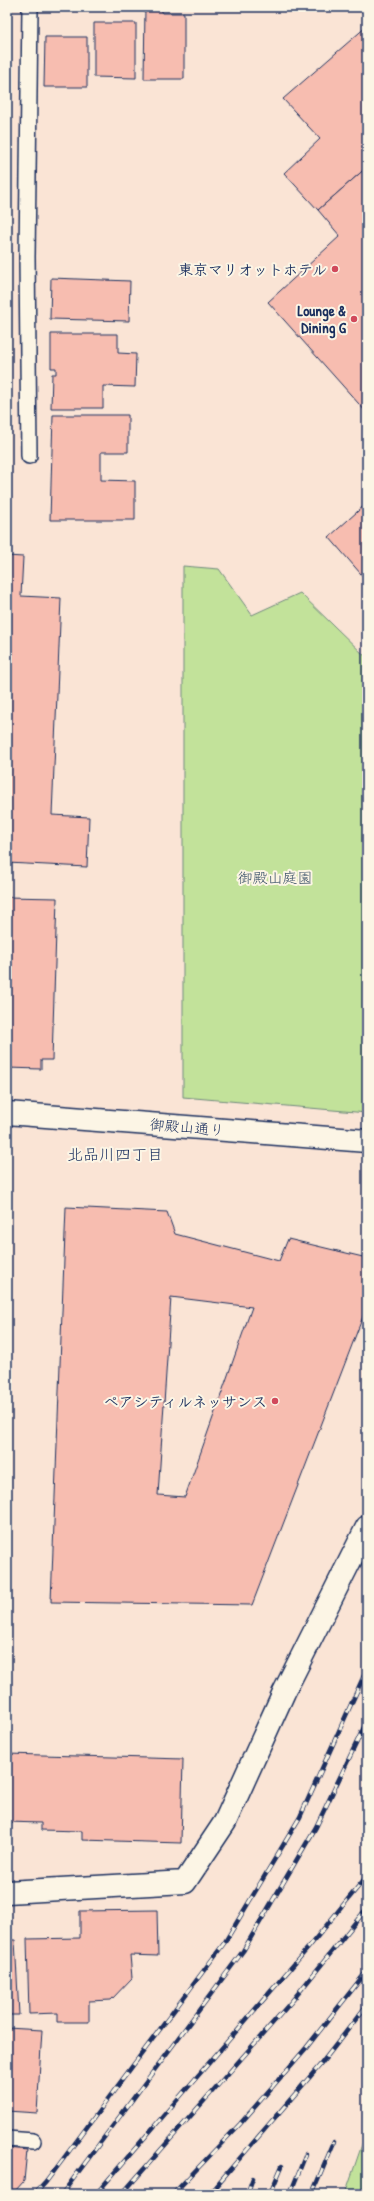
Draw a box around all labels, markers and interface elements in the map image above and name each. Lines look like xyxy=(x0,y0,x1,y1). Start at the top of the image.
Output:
place label: 東京マリオットホテル xyxy=(178,259,327,280)
marker: 東京マリオットホテル xyxy=(330,264,340,274)
place label: Lounge & Dining G xyxy=(298,300,347,339)
marker: Lounge & Dining G xyxy=(349,314,359,324)
park label: 御殿山庭園 xyxy=(237,867,313,888)
street label: 御殿山通り xyxy=(149,1113,225,1141)
district label: 北品川四丁目 xyxy=(67,1143,163,1165)
place label: ペアシティルネッサンス xyxy=(103,1391,267,1412)
marker: ペアシティルネッサンス xyxy=(270,1396,280,1406)

